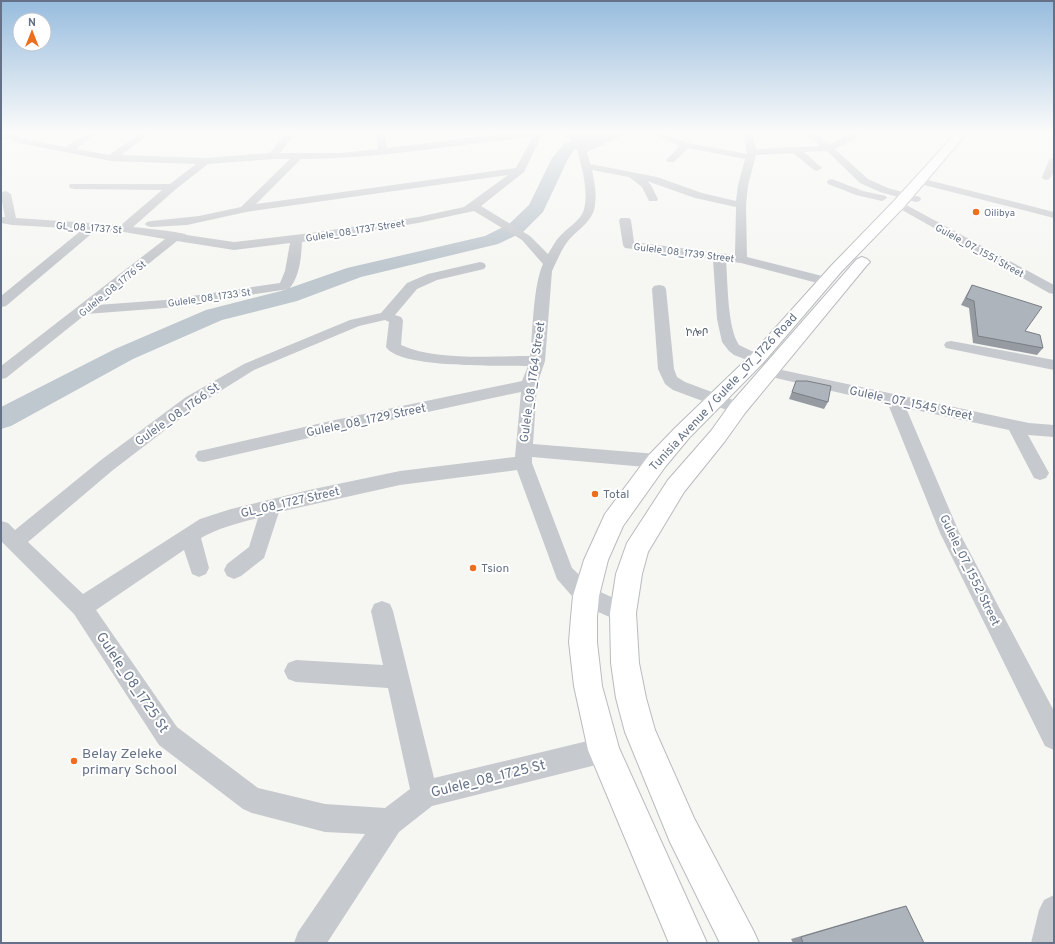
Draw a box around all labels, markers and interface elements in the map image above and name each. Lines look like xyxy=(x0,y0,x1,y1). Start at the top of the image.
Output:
north arrow xyxy=(12,12,52,52)
text: N xyxy=(28,16,36,30)
marker: Oilibya xyxy=(971,207,981,217)
place label: Oilibya xyxy=(984,207,1015,220)
street label: Gulele_08_1737 Street xyxy=(305,217,406,246)
street label: GL_08_1737 St xyxy=(55,220,123,237)
street label: Gulele_07_1551 Street xyxy=(933,222,1026,281)
street label: Gulele_08_1739 Street xyxy=(633,241,735,266)
street label: Gulele_08_1776 St xyxy=(77,258,149,320)
street label: Gulele_08_1733 St xyxy=(167,286,252,311)
street label: Tunisia Avenue / Gulele _07_1726 Road xyxy=(646,310,801,475)
street label: Gulele_08_1764 Street xyxy=(517,321,549,443)
district label: ኮሎቦ xyxy=(685,326,709,340)
street label: Gulele_08_1766 St xyxy=(132,380,223,450)
street label: Gulele _07_1545 Street xyxy=(848,383,974,425)
street label: Gulele_08_1729 Street xyxy=(305,400,427,441)
street label: GL_08_1727 Street xyxy=(239,484,341,522)
place label: Total xyxy=(603,487,629,503)
marker: Total xyxy=(590,489,600,499)
street label: Gulele_07_1552 Street xyxy=(935,512,1003,629)
place label: Tsion xyxy=(481,561,509,577)
marker: Tsion xyxy=(468,563,478,573)
street label: Gulele_08_1725 St xyxy=(92,629,172,736)
place label: Belay Zeleke primary School xyxy=(82,746,177,779)
marker: Belay Zeleke primary School xyxy=(69,756,79,766)
street label: Gulele_08_1725 St xyxy=(429,757,547,802)

